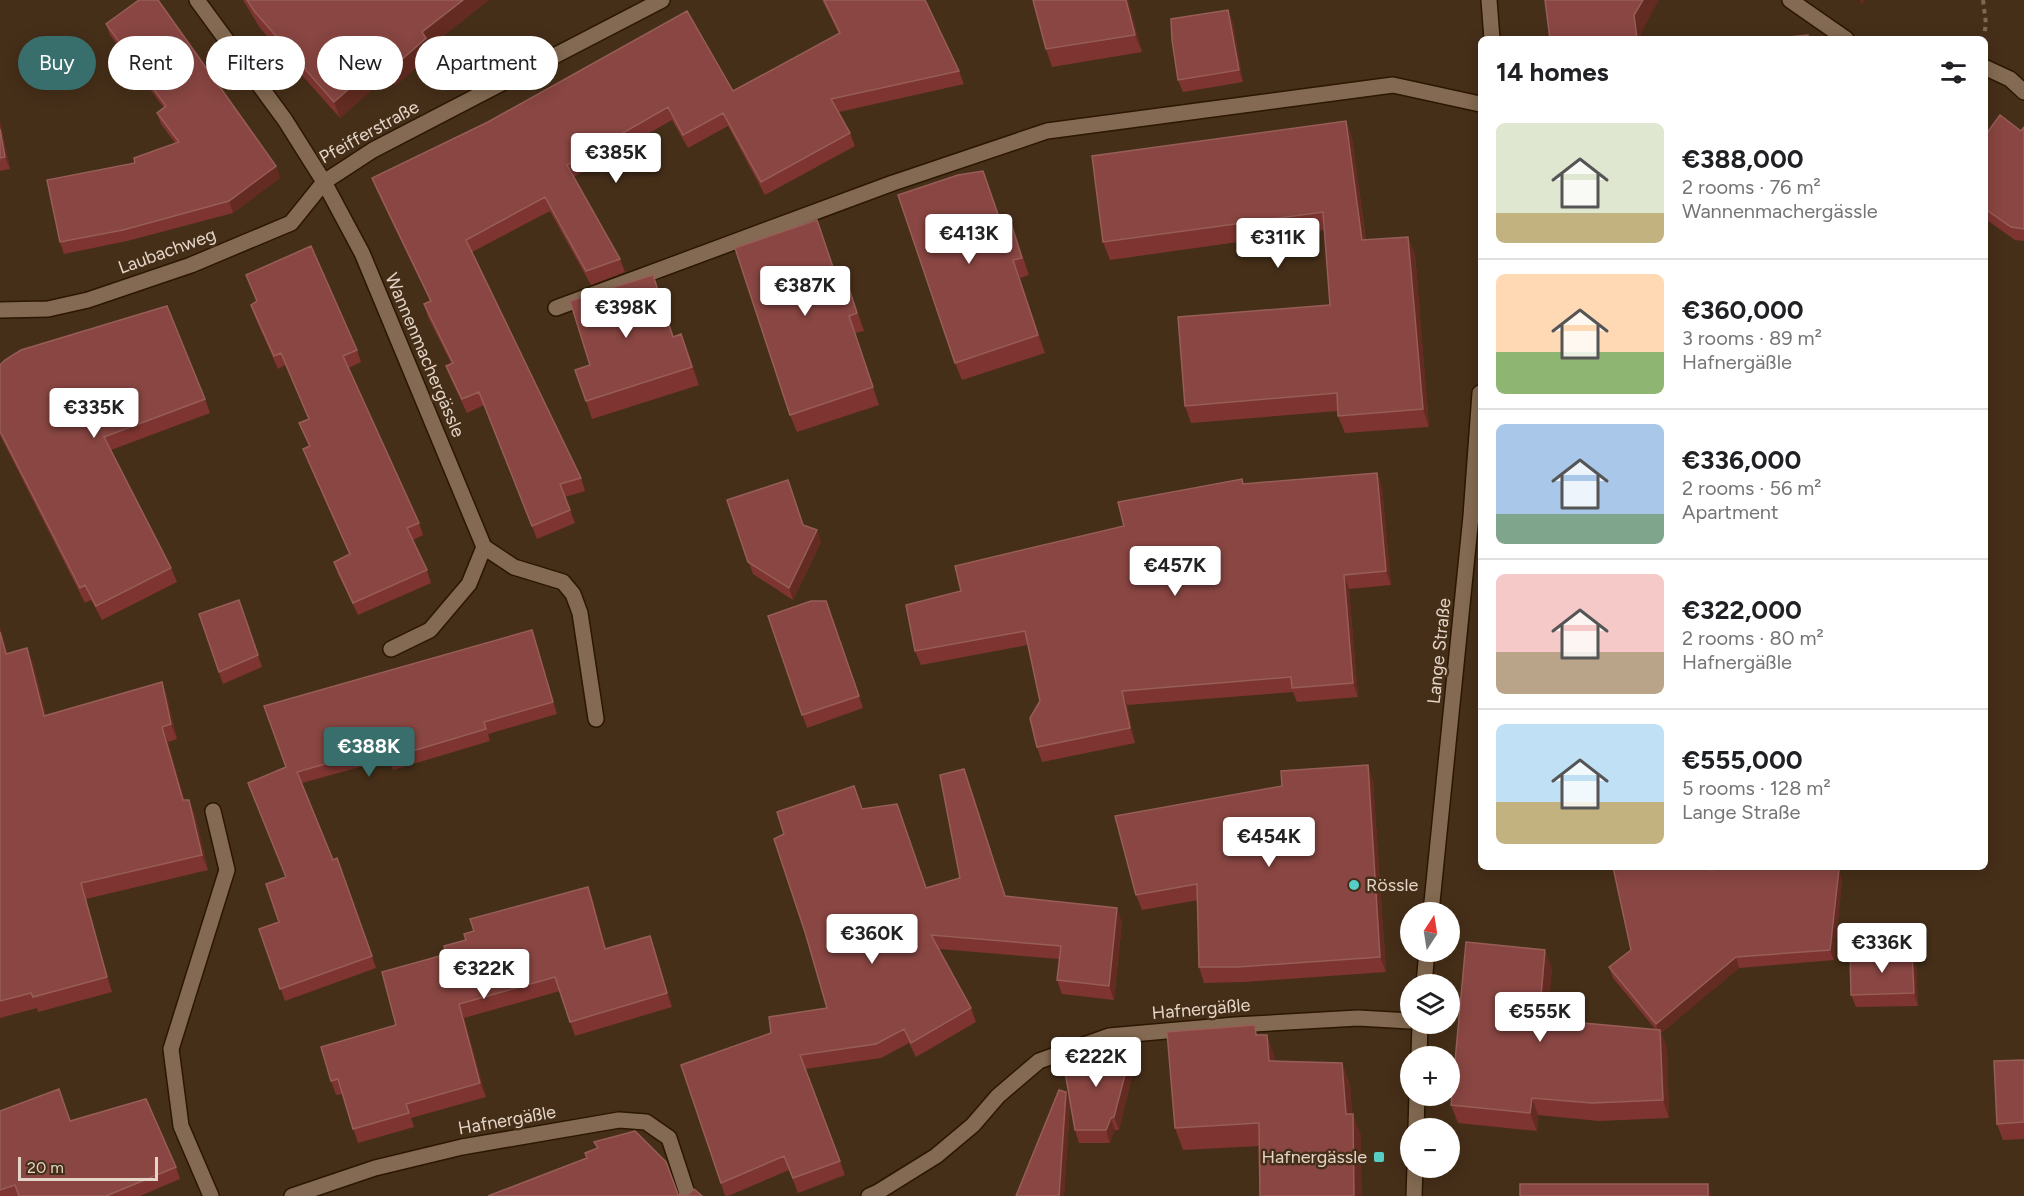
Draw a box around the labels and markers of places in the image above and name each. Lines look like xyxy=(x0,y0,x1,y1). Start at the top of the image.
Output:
pin: €385K xyxy=(574,133,658,184)
pin: €413K xyxy=(927,214,1011,265)
pin: €311K xyxy=(1236,218,1320,269)
pin: €387K xyxy=(763,266,847,317)
pin: €398K xyxy=(584,288,668,339)
pin: €335K xyxy=(52,388,136,439)
pin: €457K xyxy=(1133,546,1217,597)
pin: €388K xyxy=(327,727,411,778)
pin: €454K xyxy=(1227,817,1311,868)
place label: Rössle xyxy=(1366,874,1418,896)
marker: Rössle xyxy=(1347,878,1361,892)
pin: €360K xyxy=(830,914,914,965)
pin: €336K xyxy=(1840,923,1924,974)
pin: €322K xyxy=(442,949,526,1000)
pin: €555K xyxy=(1498,992,1582,1043)
pin: €222K xyxy=(1054,1037,1138,1088)
place label: Hafnergässle xyxy=(1261,1146,1367,1168)
marker: Hafnergässle xyxy=(1372,1150,1386,1164)

